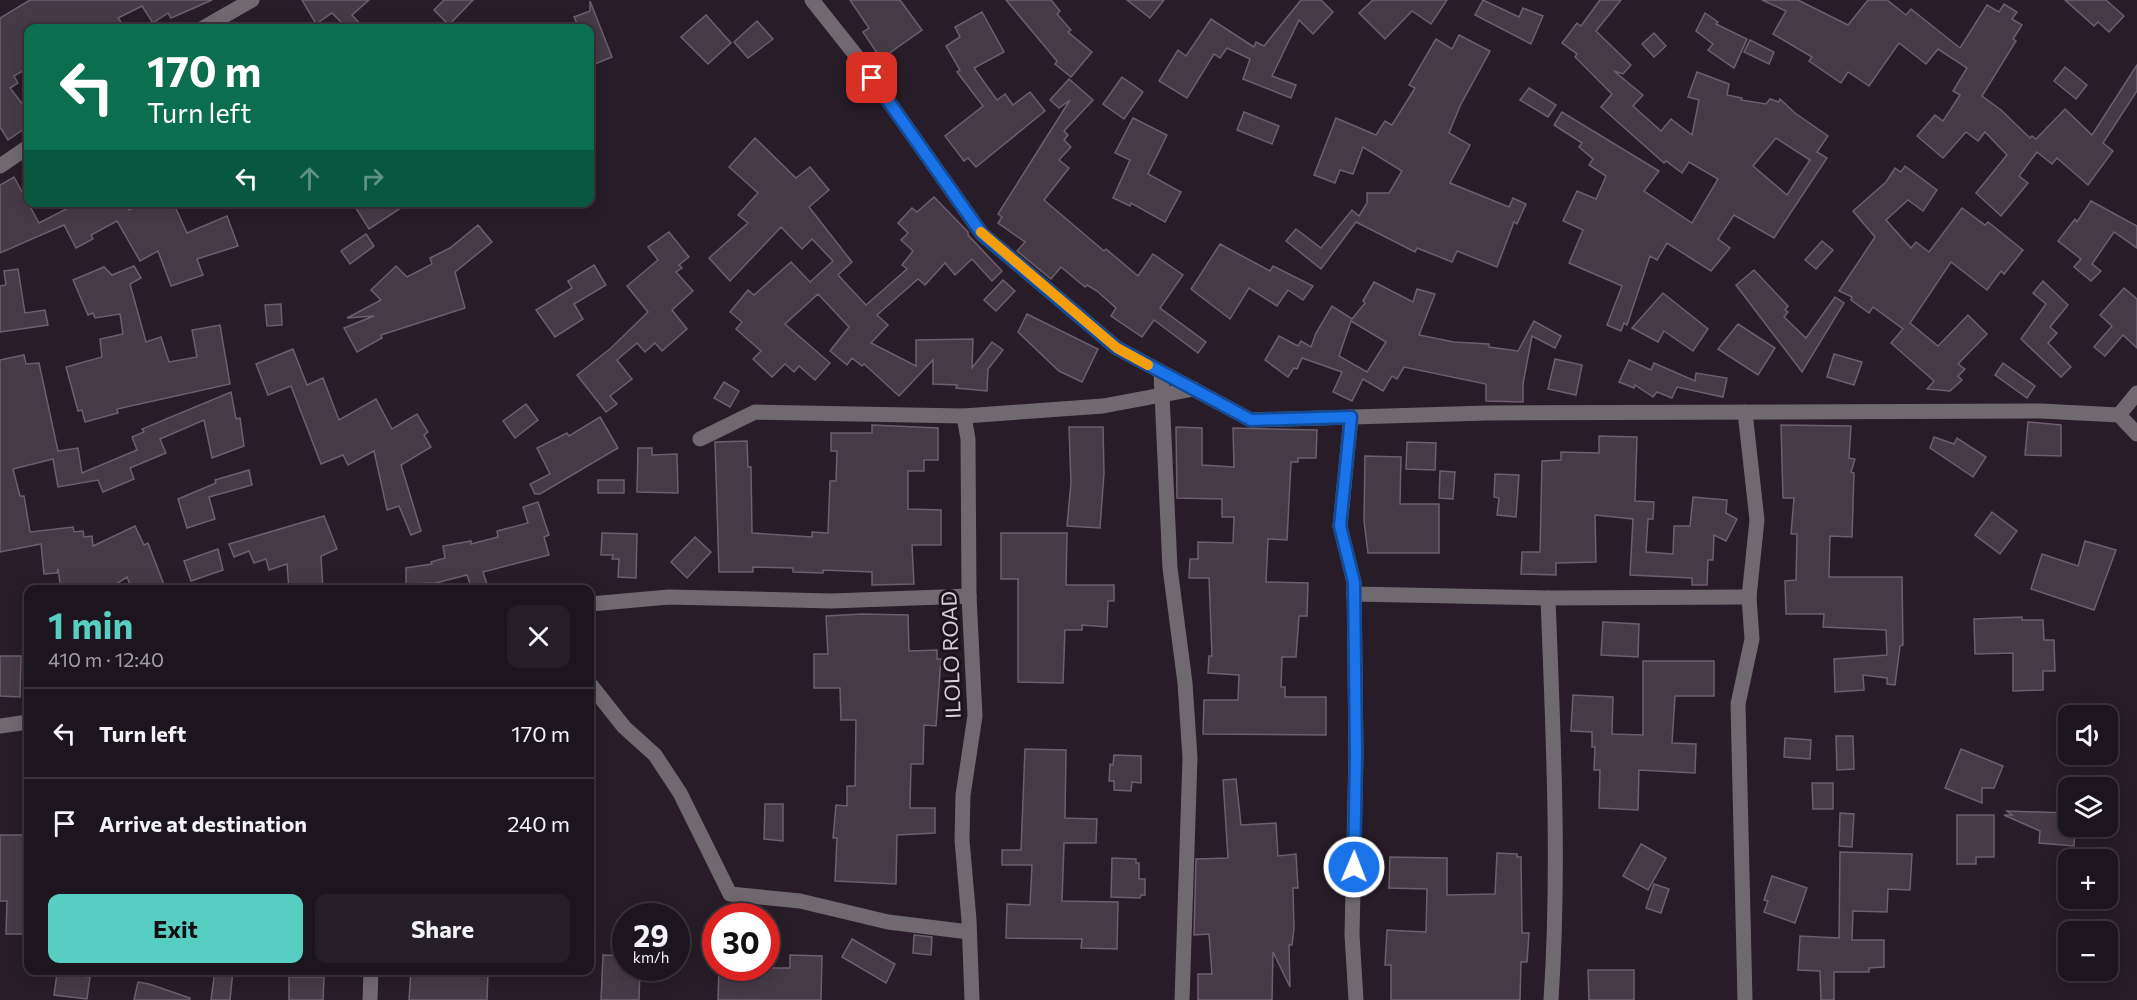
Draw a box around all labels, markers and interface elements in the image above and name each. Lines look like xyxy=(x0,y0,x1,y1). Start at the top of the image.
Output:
text: 170 m xyxy=(147,44,261,96)
icon: left xyxy=(48,48,126,126)
pin xyxy=(846,52,897,103)
icon: arrive xyxy=(855,61,888,94)
text: Turn left xyxy=(147,96,251,129)
icon: left xyxy=(230,162,263,195)
icon: ahead xyxy=(293,162,326,195)
icon: right xyxy=(356,162,389,195)
street label: ILOLO ROAD xyxy=(935,591,965,719)
text: 1 min xyxy=(48,602,133,646)
button: close xyxy=(507,605,570,668)
text: 410 m · 12:40 xyxy=(48,647,164,671)
map controls xyxy=(2058,705,2118,981)
button: sound xyxy=(2058,705,2118,765)
icon: left xyxy=(48,717,81,750)
text: Turn left xyxy=(99,720,186,747)
text: 170 m xyxy=(511,720,570,747)
button: layers xyxy=(2058,777,2118,837)
icon: arrive xyxy=(48,807,81,840)
text: Arrive at destination xyxy=(99,810,307,837)
text: 240 m xyxy=(507,810,570,837)
position arrow xyxy=(1322,835,1386,899)
button: + xyxy=(2058,849,2118,909)
button: Exit xyxy=(48,894,303,963)
button: Share xyxy=(315,894,570,963)
speed limit sign: 30 xyxy=(702,903,780,981)
text: 29 xyxy=(633,916,669,953)
button: − xyxy=(2058,921,2118,981)
text: km/h xyxy=(633,948,669,966)

